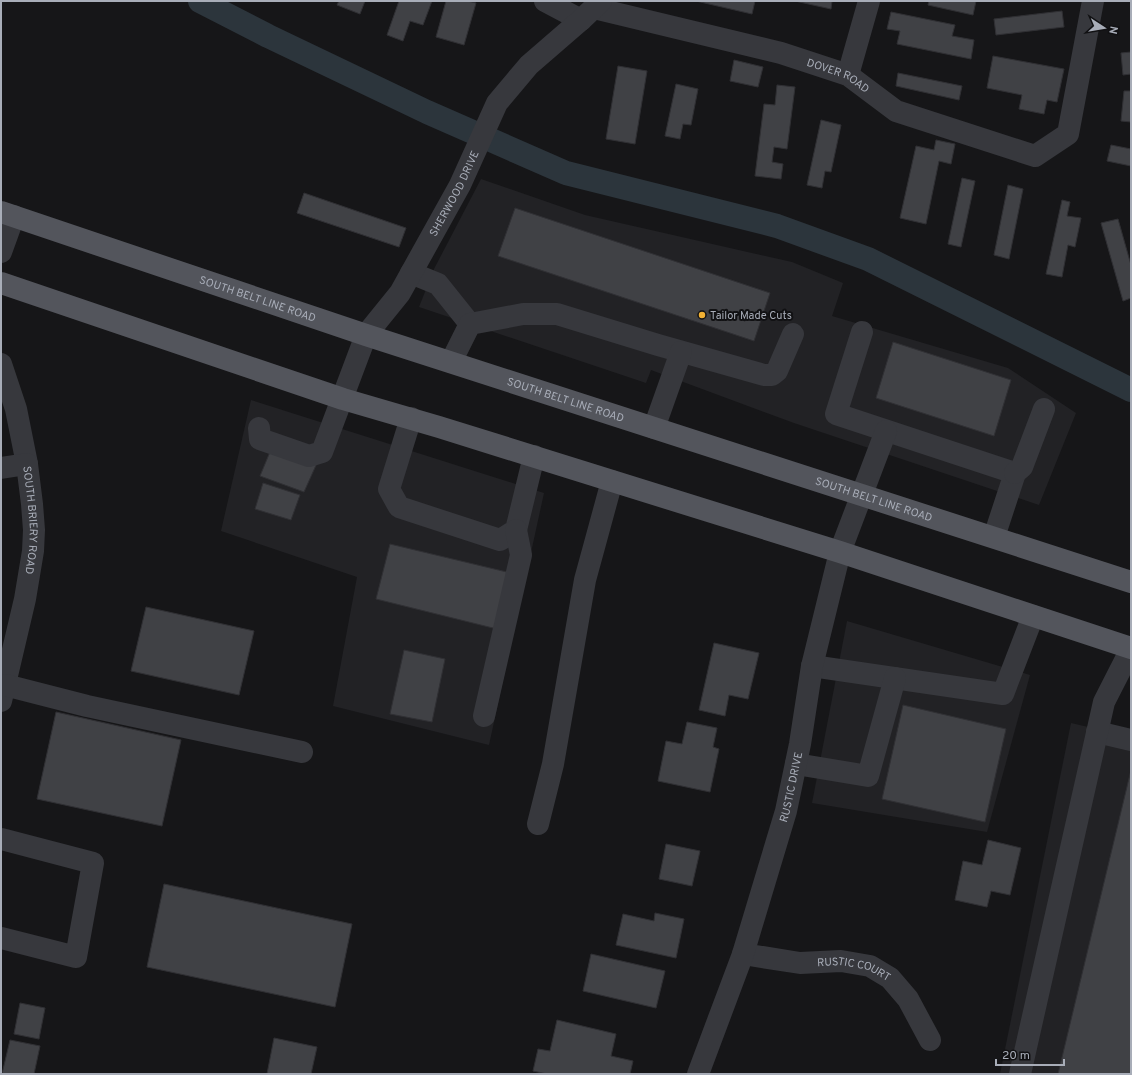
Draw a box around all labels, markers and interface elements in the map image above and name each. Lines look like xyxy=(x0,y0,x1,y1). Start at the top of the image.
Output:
north arrow xyxy=(1084,8,1124,48)
text: N xyxy=(1105,25,1120,35)
street label: DOVER ROAD xyxy=(805,56,872,96)
street label: SHERWOOD DRIVE xyxy=(427,149,483,239)
street label: SOUTH BELT LINE ROAD xyxy=(197,273,318,326)
place label: Tailor Made Cuts xyxy=(710,309,792,323)
marker: Tailor Made Cuts xyxy=(697,310,707,320)
street label: SOUTH BELT LINE ROAD xyxy=(505,375,626,426)
street label: SOUTH BRIERY ROAD xyxy=(19,465,40,575)
street label: SOUTH BELT LINE ROAD xyxy=(813,475,934,525)
street label: RUSTIC DRIVE xyxy=(777,751,806,824)
street label: RUSTIC COURT xyxy=(817,955,893,985)
scale bar xyxy=(996,1041,1064,1067)
text: 20 m xyxy=(1002,1048,1030,1064)

